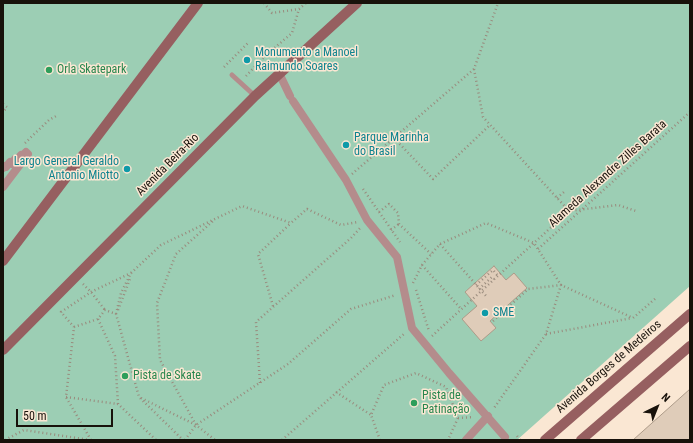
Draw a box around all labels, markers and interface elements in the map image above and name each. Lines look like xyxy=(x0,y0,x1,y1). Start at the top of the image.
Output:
place label: Monumento a Manoel Raimundo Soares xyxy=(255,46,358,74)
marker: Monumento a Manoel Raimundo Soares xyxy=(242,55,252,65)
place label: Orla Skatepark xyxy=(57,63,126,77)
marker: Orla Skatepark xyxy=(44,65,54,75)
street label: Alameda Alexandre Zilles Barata xyxy=(546,117,670,231)
street label: Avenida Beira-Rio xyxy=(134,131,202,199)
place label: Parque Marinha do Brasil xyxy=(354,131,429,159)
marker: Parque Marinha do Brasil xyxy=(341,140,351,150)
place label: Largo General Geraldo Antonio Miotto xyxy=(14,155,119,183)
marker: Largo General Geraldo Antonio Miotto xyxy=(122,164,132,174)
place label: SME xyxy=(493,306,514,320)
marker: SME xyxy=(480,308,490,318)
street label: Avenida Borges de Medeiros xyxy=(553,317,665,417)
place label: Pista de Skate xyxy=(133,369,201,383)
marker: Pista de Skate xyxy=(120,371,130,381)
north arrow xyxy=(637,387,677,427)
place label: Pista de Patinação xyxy=(422,389,470,417)
text: N xyxy=(659,391,672,405)
marker: Pista de Patinação xyxy=(409,398,419,408)
scale bar xyxy=(18,401,115,427)
text: 50 m xyxy=(23,409,47,423)

